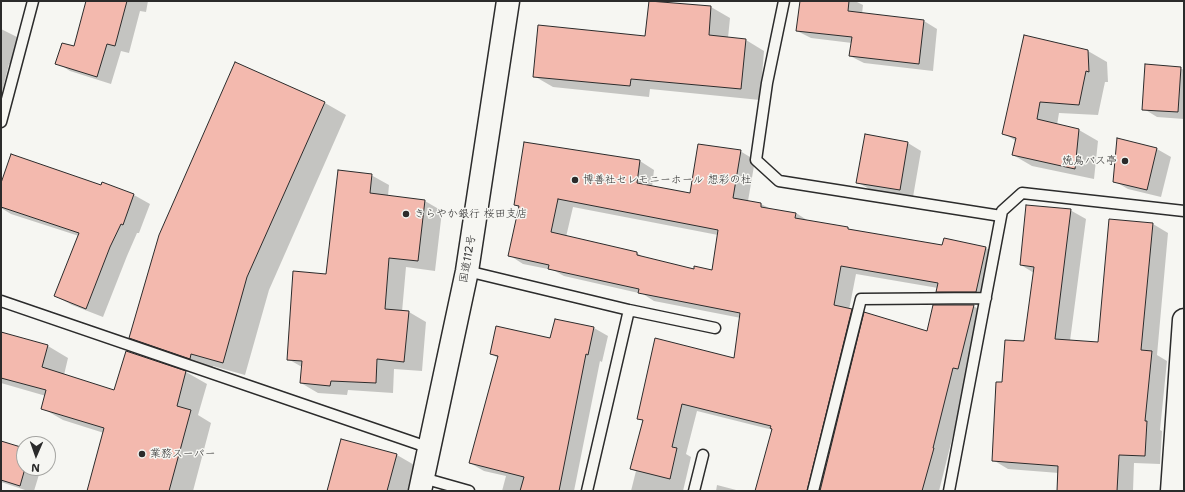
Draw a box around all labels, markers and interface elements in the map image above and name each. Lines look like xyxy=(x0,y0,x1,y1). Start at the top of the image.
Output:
place label: 焼鳥バス亭 xyxy=(1062,154,1117,168)
marker: 焼鳥バス亭 xyxy=(1120,156,1130,166)
place label: 博善社セレモニーホール 想彩の杜 xyxy=(583,173,752,187)
marker: 博善社セレモニーホール 想彩の杜 xyxy=(570,175,580,185)
place label: きらやか銀行 桜田支店 xyxy=(414,207,528,221)
marker: きらやか銀行 桜田支店 xyxy=(401,209,411,219)
street label: 国道112号 xyxy=(457,234,479,284)
north arrow xyxy=(16,436,56,476)
place label: 業務スーパー xyxy=(150,447,216,461)
marker: 業務スーパー xyxy=(137,449,147,459)
text: N xyxy=(31,460,40,475)

